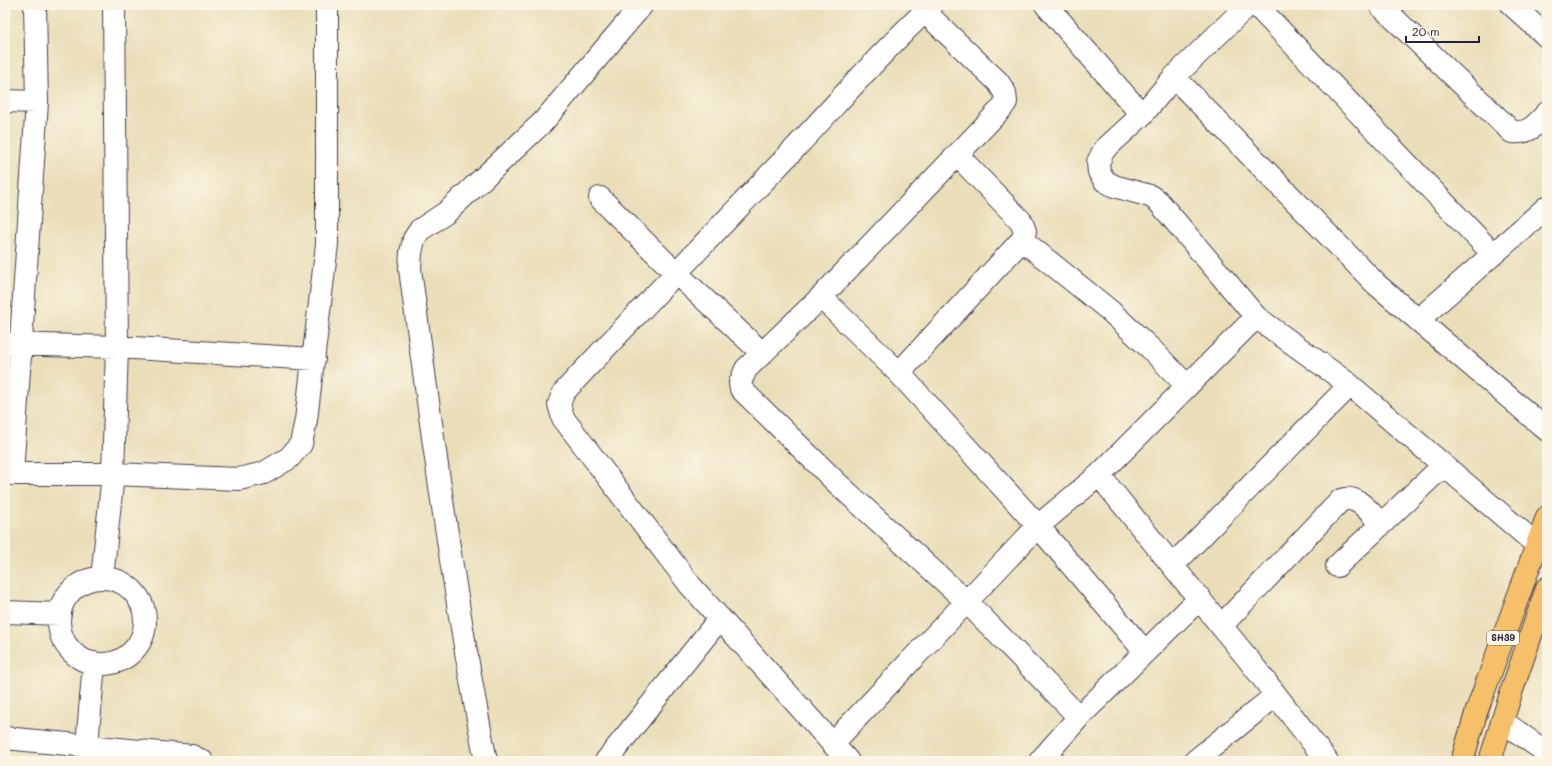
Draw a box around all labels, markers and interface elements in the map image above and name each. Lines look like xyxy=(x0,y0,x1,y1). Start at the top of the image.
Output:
scale bar xyxy=(1406,18,1479,44)
text: 20 m xyxy=(1412,23,1440,39)
road number: SH39 xyxy=(1487,631,1519,645)

